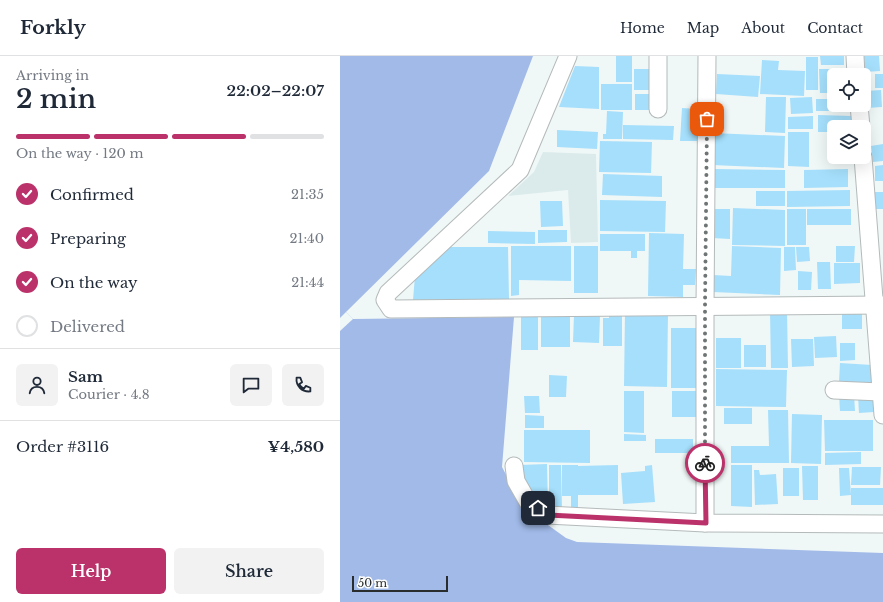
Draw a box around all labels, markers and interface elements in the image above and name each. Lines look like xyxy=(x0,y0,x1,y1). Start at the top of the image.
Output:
text: Forkly xyxy=(20,16,86,39)
text: Home xyxy=(620,19,665,37)
text: Map xyxy=(687,19,719,37)
text: About xyxy=(741,19,785,37)
text: Contact xyxy=(807,19,863,37)
text: Arriving in xyxy=(16,67,89,84)
map controls xyxy=(827,68,871,164)
button: locate xyxy=(827,68,871,112)
text: 22:02–22:07 xyxy=(227,81,324,100)
text: 2 min xyxy=(16,83,96,115)
pin xyxy=(690,102,724,136)
icon: bag xyxy=(696,108,718,130)
button: layers xyxy=(827,120,871,164)
text: On the way · 120 m xyxy=(16,145,143,162)
icon: check xyxy=(16,183,38,205)
text: Confirmed xyxy=(50,185,134,204)
text: 21:35 xyxy=(291,186,324,203)
icon: check xyxy=(16,227,38,249)
text: Preparing xyxy=(50,229,126,248)
text: 21:40 xyxy=(290,230,324,247)
icon: check xyxy=(16,271,38,293)
text: On the way xyxy=(50,273,138,292)
text: 21:44 xyxy=(291,274,324,291)
text: Delivered xyxy=(50,317,125,336)
button: person xyxy=(16,364,58,406)
button: chat xyxy=(230,364,272,406)
button: phone xyxy=(282,364,324,406)
text: Sam xyxy=(68,367,103,386)
text: Courier · 4.8 xyxy=(68,386,150,403)
text: Order #3116 xyxy=(16,437,109,456)
text: ¥4,580 xyxy=(268,437,324,456)
courier xyxy=(685,443,725,483)
icon: bike xyxy=(694,452,716,474)
pin xyxy=(521,491,555,525)
icon: home xyxy=(527,497,549,519)
button: Help xyxy=(16,548,166,594)
button: Share xyxy=(174,548,324,594)
scale bar xyxy=(352,574,448,593)
text: 50 m xyxy=(358,576,387,590)

